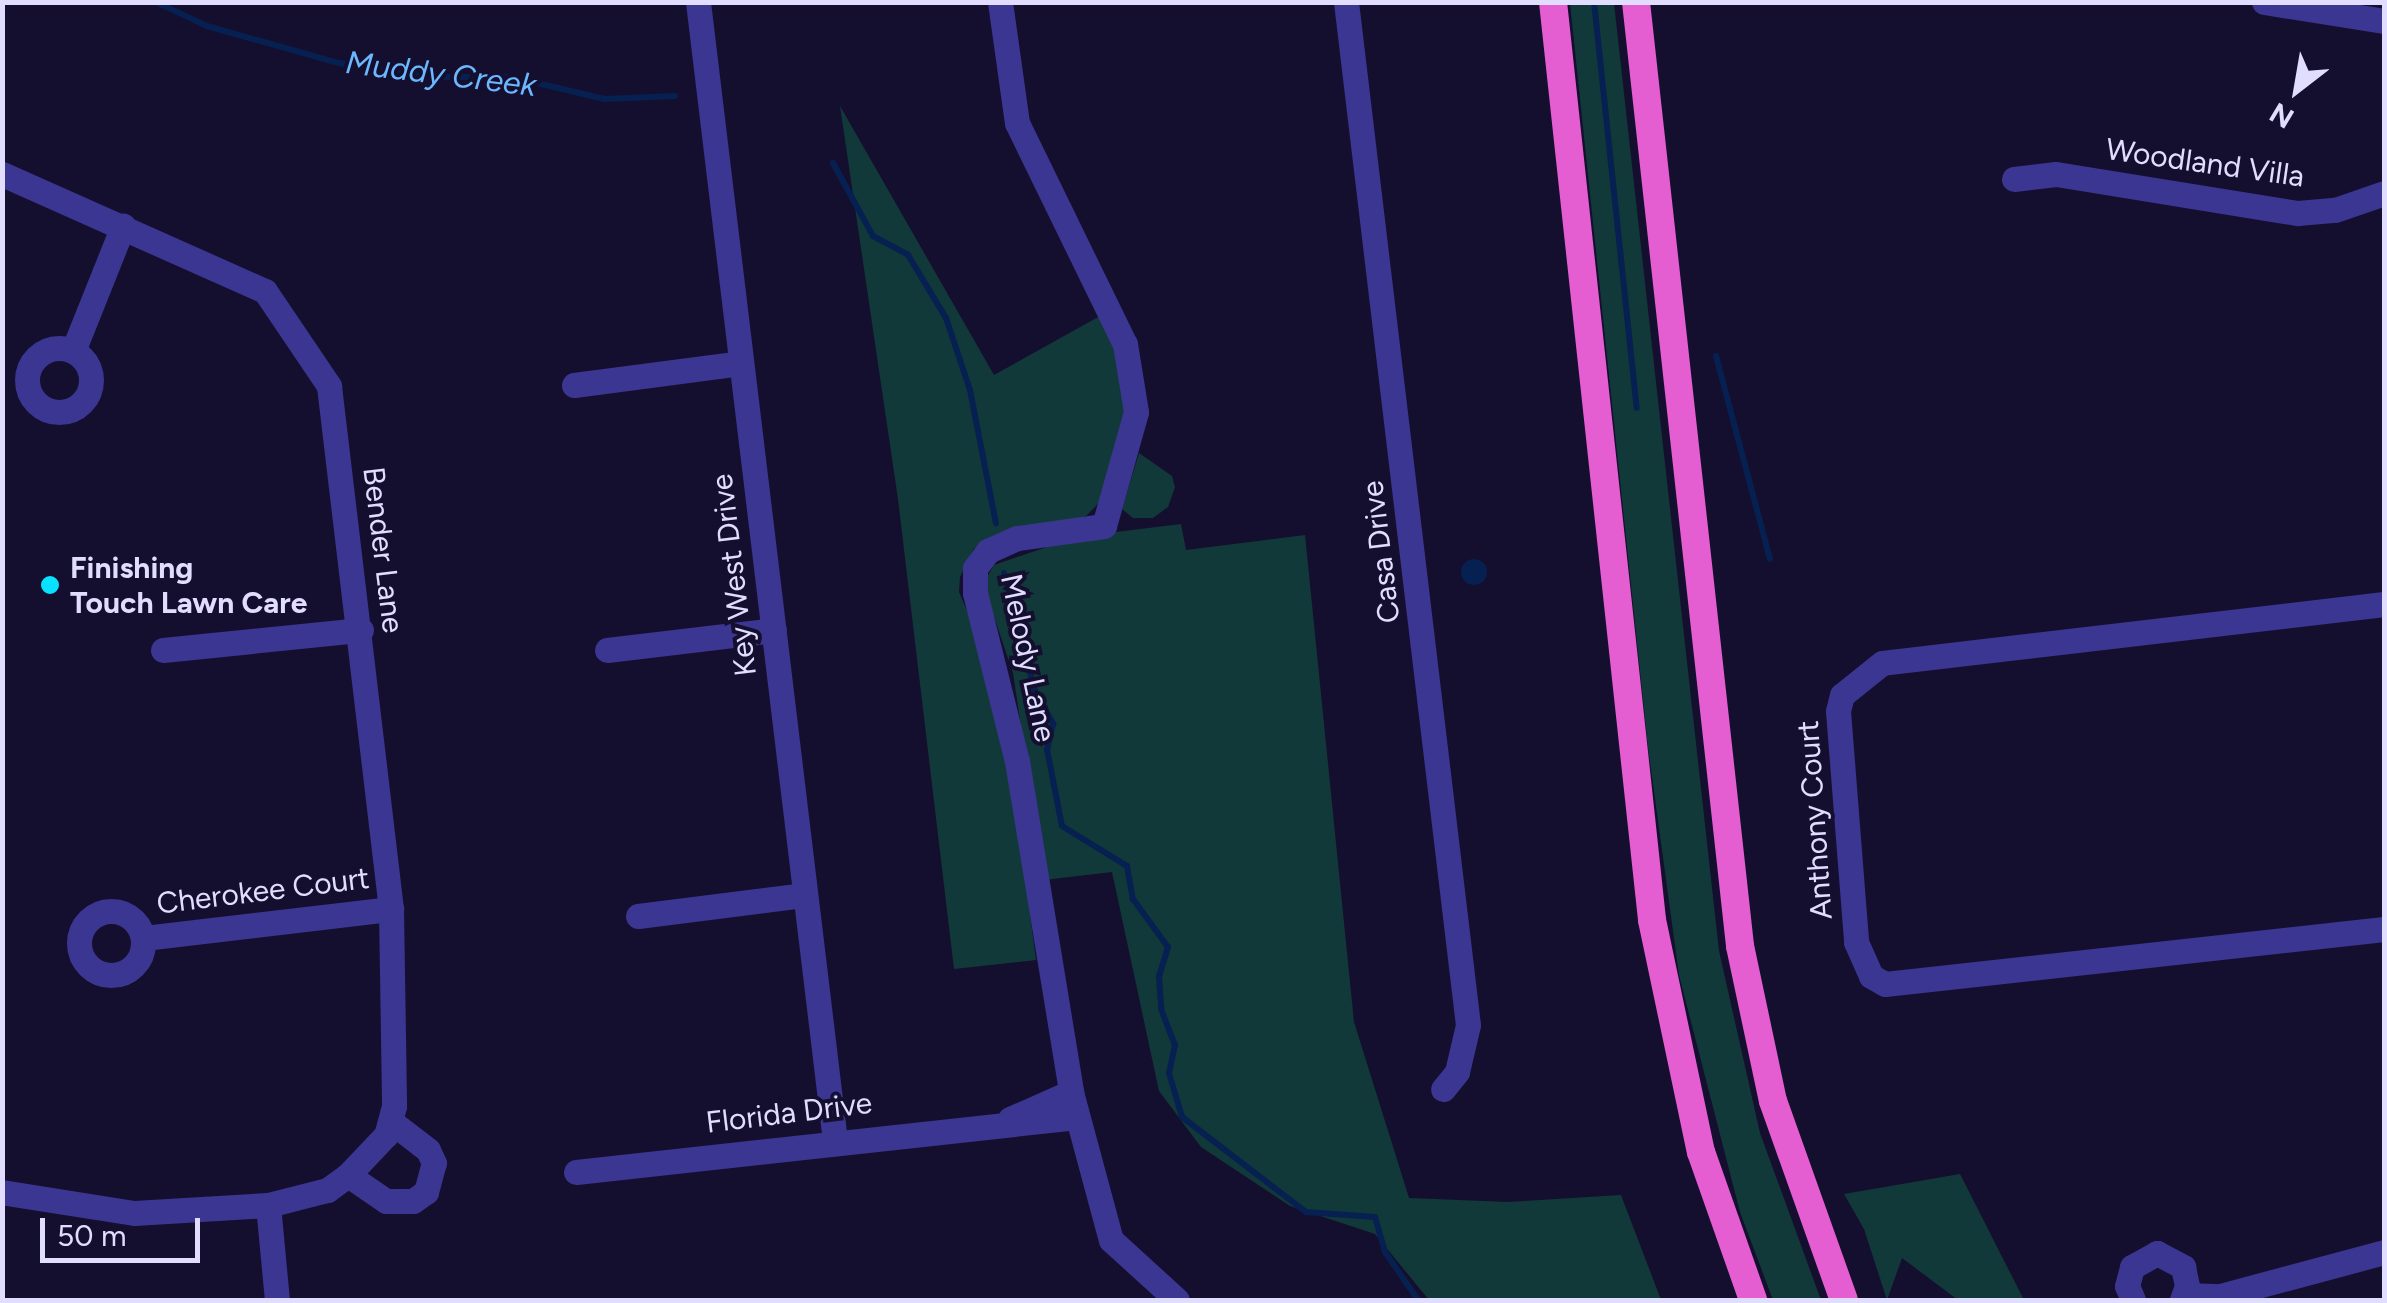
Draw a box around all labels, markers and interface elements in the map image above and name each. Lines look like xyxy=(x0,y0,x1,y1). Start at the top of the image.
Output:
north arrow xyxy=(2247,40,2347,140)
water label: Muddy Creek xyxy=(344,43,538,105)
text: N xyxy=(2264,96,2300,136)
street label: Woodland Villa xyxy=(2104,131,2306,195)
street label: Bender Lane xyxy=(355,465,411,635)
street label: Key West Drive xyxy=(704,472,764,678)
street label: Casa Drive xyxy=(1354,479,1408,625)
place label: Finishing Touch Lawn Care xyxy=(70,550,307,620)
street label: Melody Lane xyxy=(993,571,1063,745)
marker: Finishing Touch Lawn Care xyxy=(39,574,61,596)
street label: Anthony Court xyxy=(1790,719,1840,921)
street label: Cherokee Court xyxy=(155,860,371,922)
street label: Florida Drive xyxy=(704,1085,874,1141)
scale bar xyxy=(45,1198,205,1260)
text: 50 m xyxy=(57,1217,126,1254)

